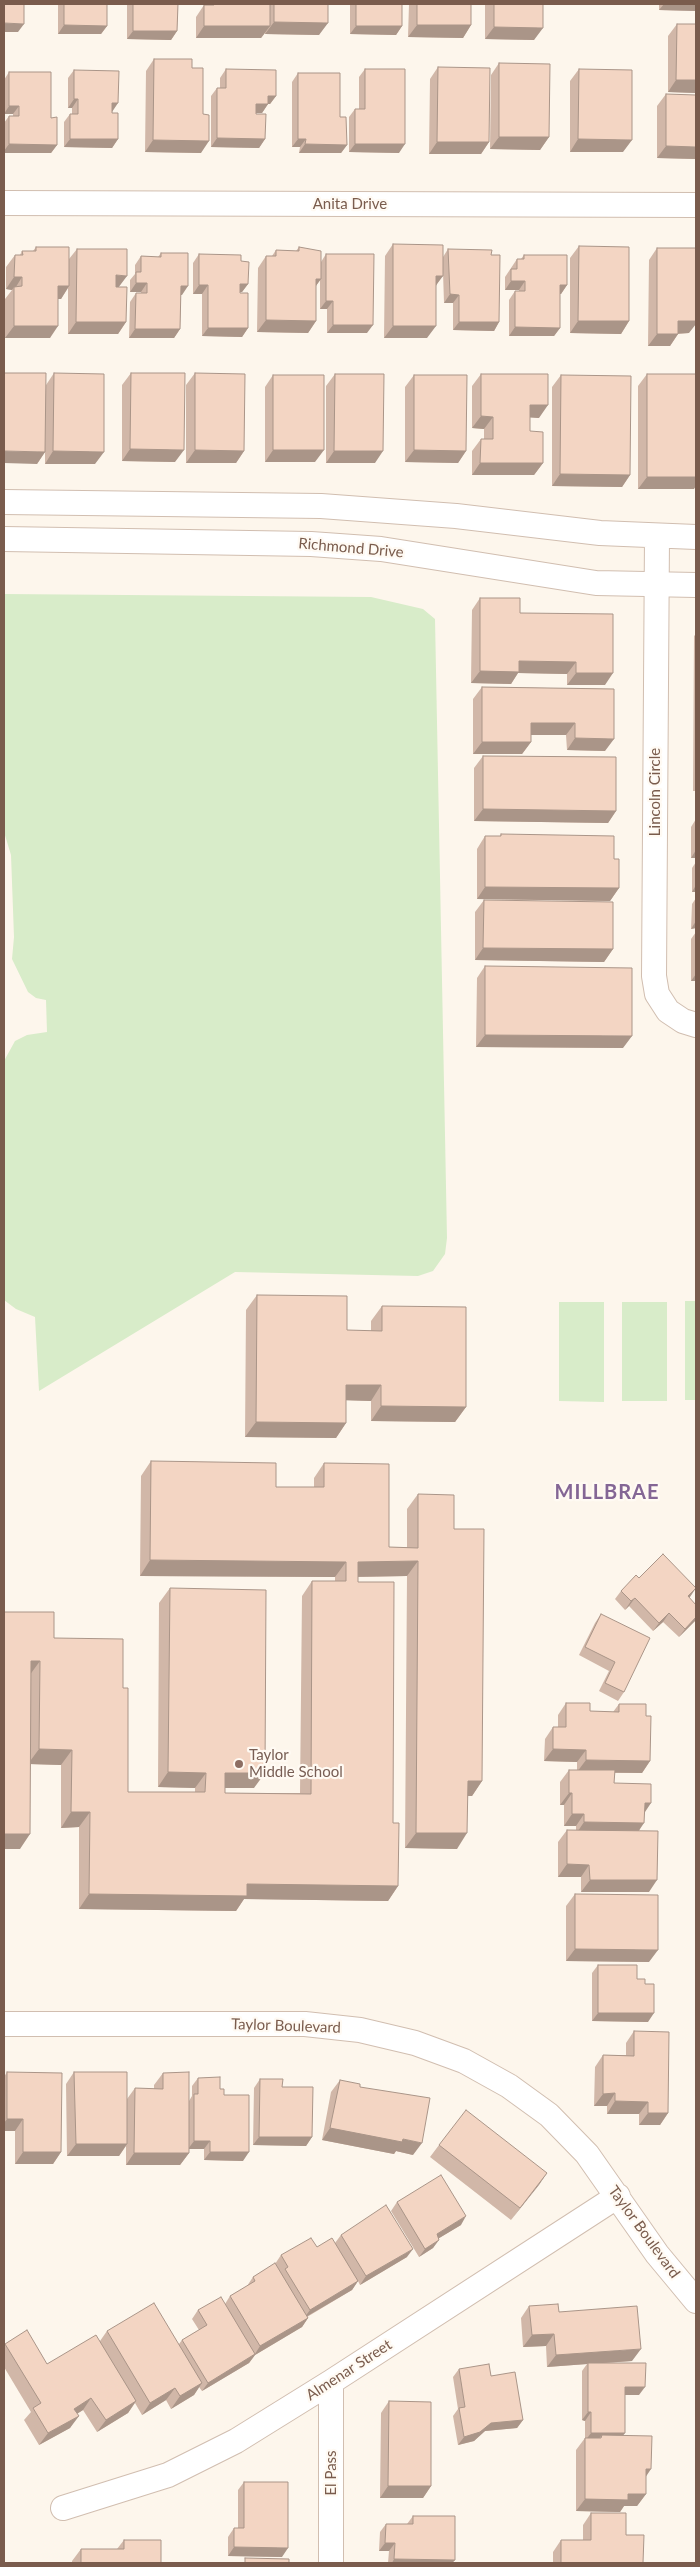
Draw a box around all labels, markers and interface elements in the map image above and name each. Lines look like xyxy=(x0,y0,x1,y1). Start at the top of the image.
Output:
street label: Anita Drive xyxy=(313,195,387,213)
street label: Richmond Drive xyxy=(298,534,404,562)
street label: Lincoln Circle xyxy=(646,748,664,836)
district label: MILLBRAE xyxy=(553,1481,661,1505)
place label: Taylor Middle School xyxy=(249,1746,343,1781)
marker: Taylor Middle School xyxy=(233,1758,245,1770)
street label: Taylor Boulevard xyxy=(231,2015,341,2037)
street label: Taylor Boulevard xyxy=(604,2182,684,2282)
street label: Almenar Street xyxy=(303,2336,395,2404)
street label: El Pass xyxy=(322,2450,340,2496)

